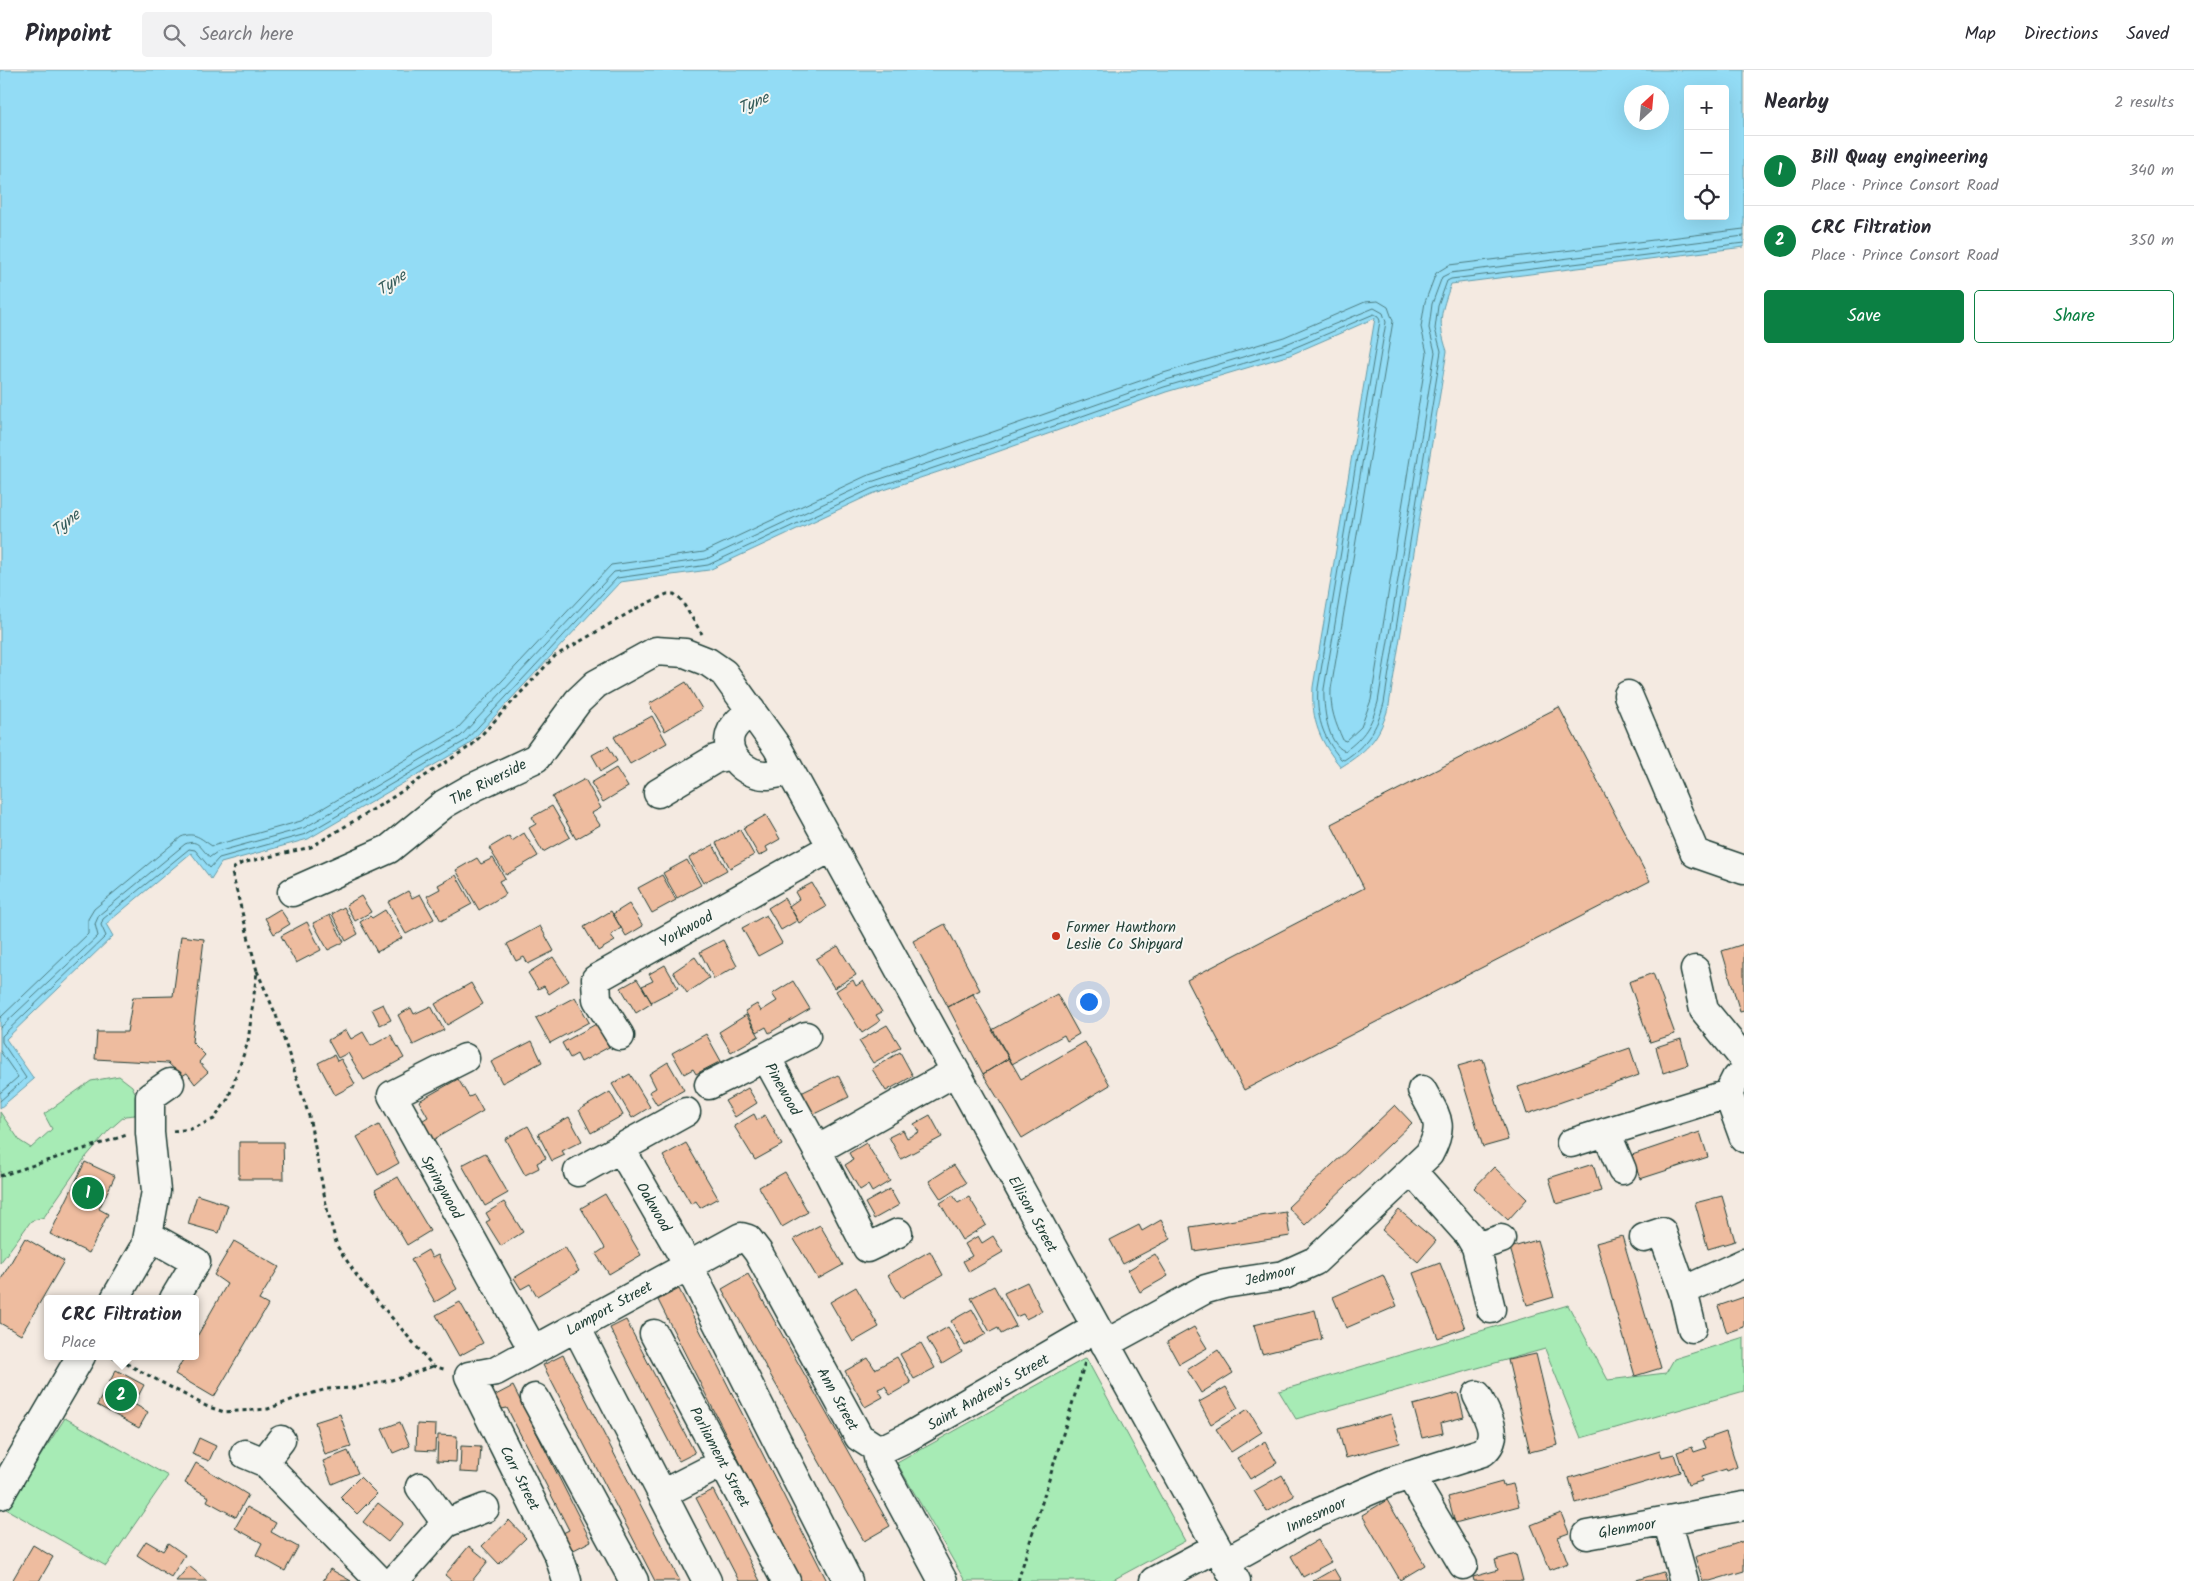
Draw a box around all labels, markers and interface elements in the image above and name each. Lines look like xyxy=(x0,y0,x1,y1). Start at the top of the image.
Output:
search box xyxy=(142,12,492,57)
text: Pinpoint xyxy=(25,15,112,54)
text: Search here xyxy=(200,20,294,50)
text: Map xyxy=(1964,20,1996,49)
text: Directions xyxy=(2024,20,2098,49)
text: Saved xyxy=(2126,20,2169,49)
icon: search xyxy=(160,21,188,49)
water label: Tyne xyxy=(734,85,775,121)
north arrow xyxy=(1624,85,1669,130)
map controls xyxy=(1684,85,1729,220)
button: + xyxy=(1684,85,1729,130)
text: Nearby xyxy=(1764,86,1829,119)
text: 2 results xyxy=(2114,90,2174,115)
button: − xyxy=(1684,130,1729,175)
text: Bill Quay engineering xyxy=(1811,143,1988,173)
text: 1 xyxy=(1778,158,1782,183)
text: 340 m xyxy=(2129,158,2174,183)
text: Place · Prince Consort Road xyxy=(1811,173,1999,198)
button: locate xyxy=(1684,175,1729,220)
text: CRC Filtration xyxy=(1811,213,1931,243)
text: 2 xyxy=(1775,228,1785,253)
text: 350 m xyxy=(2129,228,2174,253)
text: Place · Prince Consort Road xyxy=(1811,243,1999,268)
water label: Tyne xyxy=(372,263,413,302)
button: Save xyxy=(1764,290,1964,343)
button: Share xyxy=(1974,290,2174,343)
water label: Tyne xyxy=(46,502,88,543)
street label: The Riverside xyxy=(446,753,531,813)
street label: Yorkwood xyxy=(655,905,718,955)
place label: Former Hawthorn Leslie Co Shipyard xyxy=(1066,916,1183,957)
marker: Former Hawthorn Leslie Co Shipyard xyxy=(1050,930,1062,942)
your location xyxy=(1076,989,1102,1015)
street label: Pinewood xyxy=(758,1058,807,1121)
street label: Springwood xyxy=(414,1151,469,1224)
street label: Ellison Street xyxy=(1001,1172,1063,1258)
pin: 1 xyxy=(72,1174,104,1212)
street label: Oakwood xyxy=(629,1178,677,1238)
street label: Jedmoor xyxy=(1242,1258,1299,1293)
street label: Lamport Street xyxy=(562,1275,657,1343)
popup xyxy=(44,1295,199,1360)
text: CRC Filtration xyxy=(61,1300,182,1330)
text: Place xyxy=(61,1330,96,1355)
street label: Saint Andrew's Street xyxy=(923,1348,1054,1438)
street label: Ann Street xyxy=(810,1363,864,1436)
pin: 2 xyxy=(105,1376,137,1414)
street label: Parliament Street xyxy=(682,1403,756,1512)
street label: Carr Street xyxy=(493,1442,546,1515)
street label: Innesmoor xyxy=(1282,1491,1352,1540)
street label: Glenmoor xyxy=(1596,1512,1659,1546)

